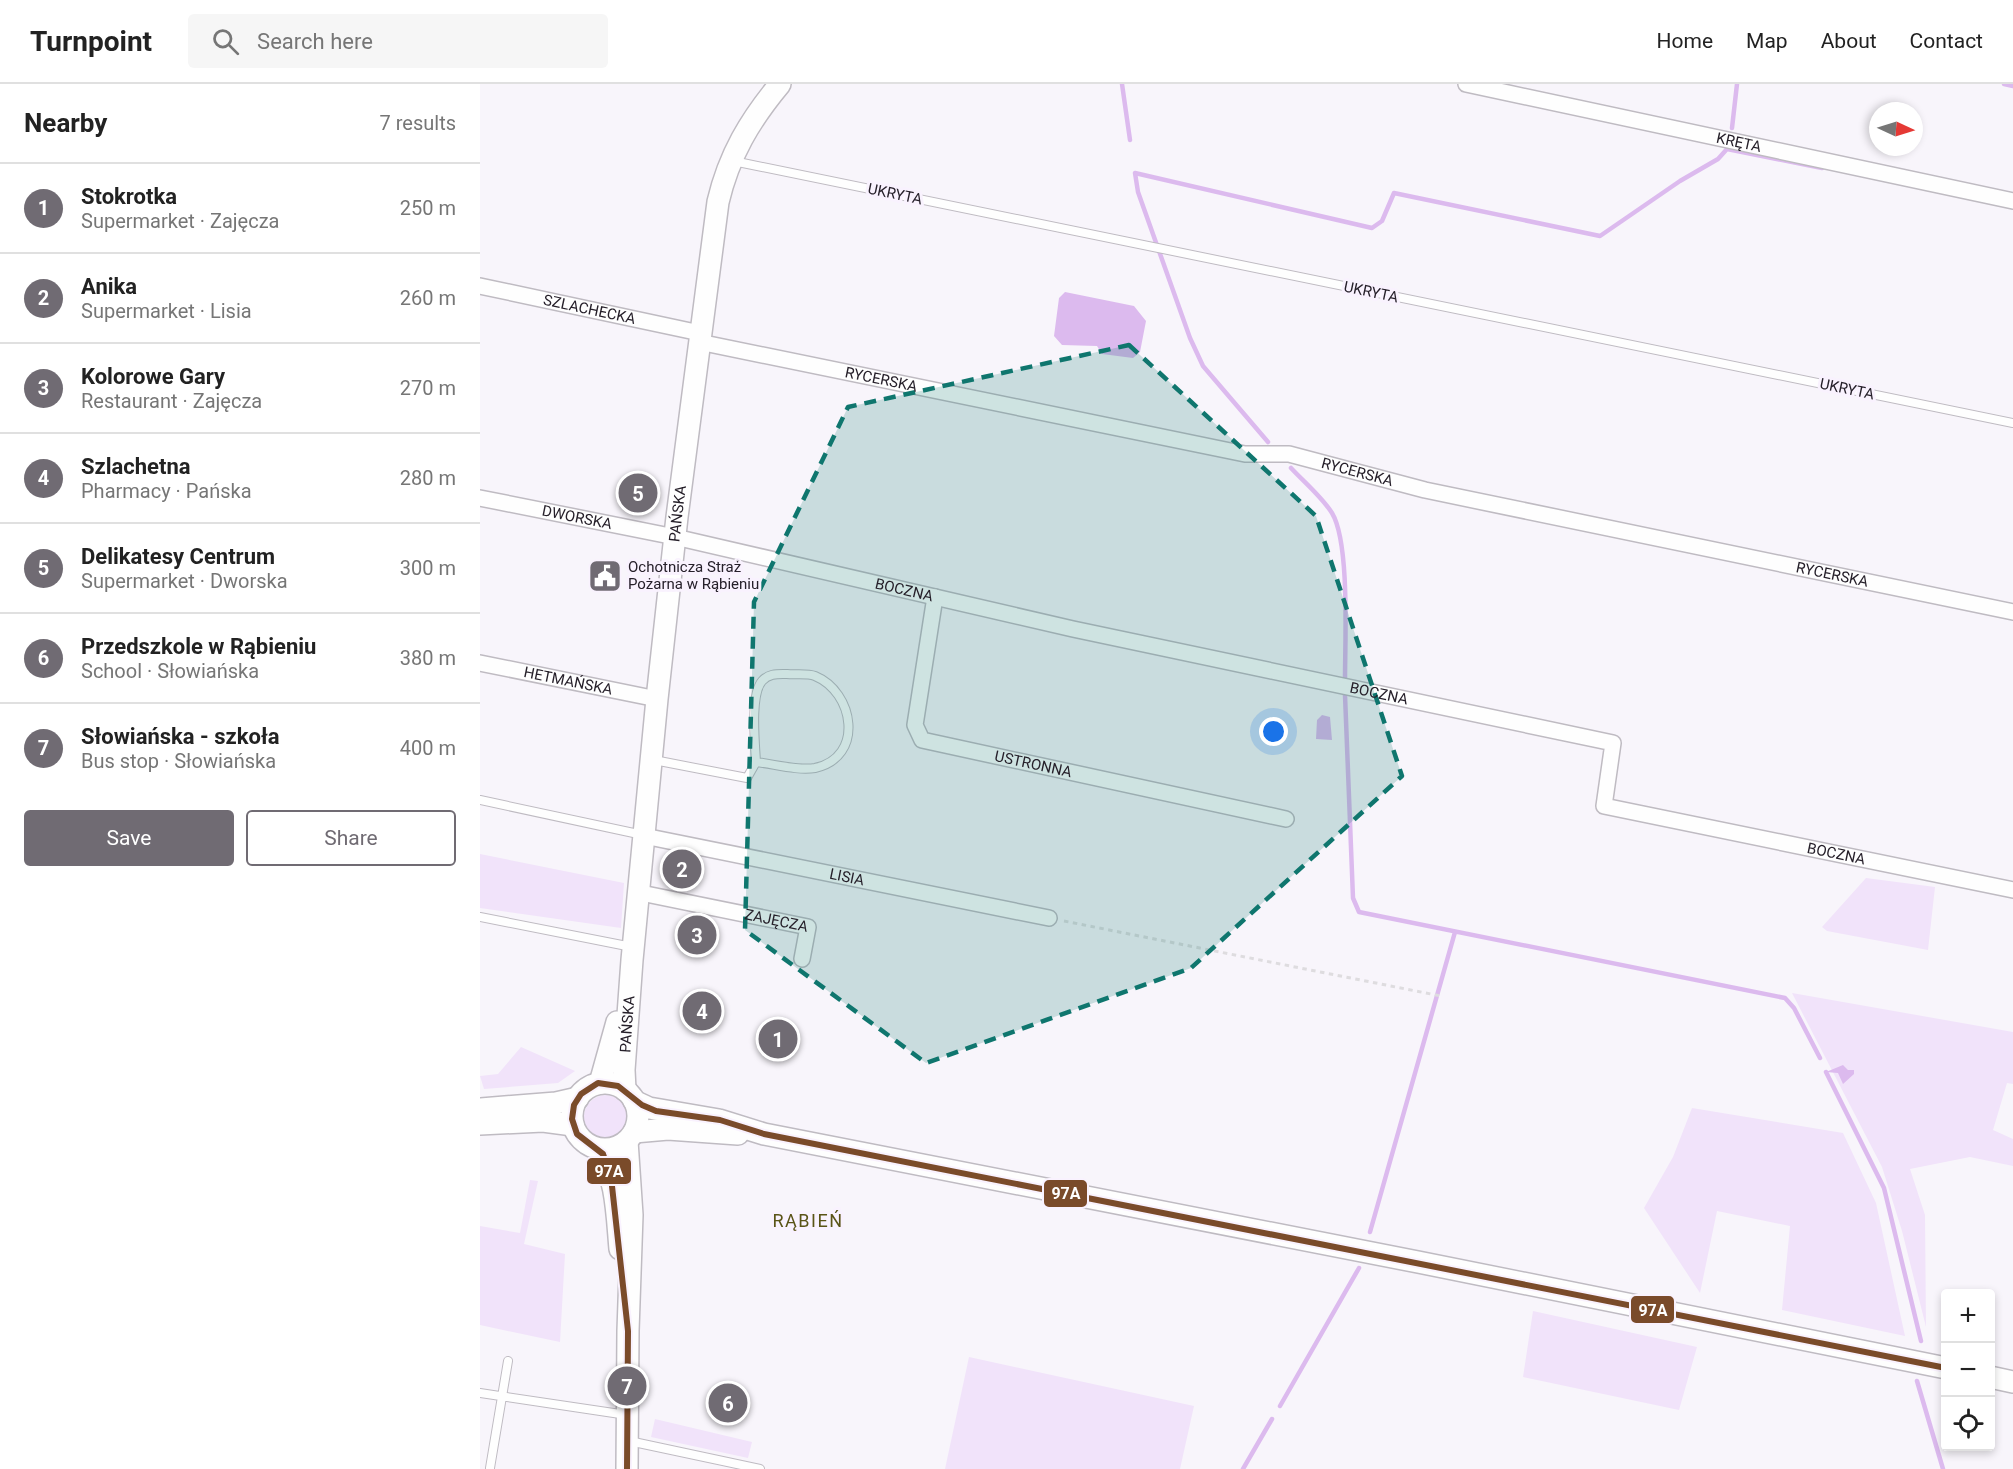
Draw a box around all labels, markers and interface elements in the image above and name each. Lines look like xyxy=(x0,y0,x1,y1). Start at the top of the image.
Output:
search box xyxy=(188,14,608,68)
text: Turnpoint xyxy=(30,25,152,58)
icon: search xyxy=(209,25,242,58)
text: Search here xyxy=(257,29,373,54)
text: Home xyxy=(1657,29,1713,53)
text: Map xyxy=(1746,29,1788,53)
text: About xyxy=(1821,29,1877,53)
text: Contact xyxy=(1910,29,1983,53)
north arrow xyxy=(1869,102,1923,156)
text: Nearby xyxy=(24,108,107,138)
text: 7 results xyxy=(380,111,456,135)
street label: KRĘTA xyxy=(1715,129,1763,156)
street label: UKRYTA xyxy=(866,179,924,209)
text: Stokrotka xyxy=(81,184,177,209)
text: 1 xyxy=(38,196,49,220)
text: 250 m xyxy=(400,196,456,220)
text: Supermarket · Zajęcza xyxy=(81,209,279,233)
text: Anika xyxy=(81,274,137,299)
street label: UKRYTA xyxy=(1342,277,1400,307)
text: 2 xyxy=(38,286,49,310)
text: 260 m xyxy=(400,286,456,310)
street label: SZLACHECKA xyxy=(542,291,637,328)
text: Supermarket · Lisia xyxy=(81,299,252,323)
street label: RYCERSKA xyxy=(843,363,919,396)
text: Kolorowe Gary xyxy=(81,364,225,389)
street label: UKRYTA xyxy=(1818,374,1876,404)
text: 3 xyxy=(38,376,49,400)
text: 270 m xyxy=(400,376,456,400)
text: Restaurant · Zajęcza xyxy=(81,389,262,413)
text: Szlachetna xyxy=(81,454,191,479)
street label: RYCERSKA xyxy=(1320,454,1395,490)
text: 4 xyxy=(38,466,49,490)
text: 280 m xyxy=(400,466,456,490)
pin: 5 xyxy=(618,470,658,516)
text: Pharmacy · Pańska xyxy=(81,479,252,503)
street label: PAŃSKA xyxy=(665,484,690,543)
street label: DWORSKA xyxy=(541,502,614,533)
text: Delikatesy Centrum xyxy=(81,544,275,569)
text: 5 xyxy=(38,556,49,580)
text: 300 m xyxy=(400,556,456,580)
public building icon: Ochotnicza Straż Pożarna w Rąbieniu xyxy=(587,558,623,594)
place label: Ochotnicza Straż Pożarna w Rąbieniu xyxy=(628,558,759,593)
street label: RYCERSKA xyxy=(1795,558,1870,591)
text: Supermarket · Dworska xyxy=(81,569,288,593)
street label: BOCZNA xyxy=(873,575,935,605)
text: Przedszkole w Rąbieniu xyxy=(81,634,316,659)
text: 6 xyxy=(38,646,49,670)
text: 380 m xyxy=(400,646,456,670)
text: School · Słowiańska xyxy=(81,659,259,683)
street label: HETMAŃSKA xyxy=(522,663,614,699)
street label: BOCZNA xyxy=(1348,679,1410,709)
your location xyxy=(1259,717,1288,746)
text: Słowiańska - szkoła xyxy=(81,724,279,749)
text: 7 xyxy=(38,736,49,760)
text: 400 m xyxy=(400,736,456,760)
street label: USTRONNA xyxy=(993,747,1074,781)
text: Bus stop · Słowiańska xyxy=(81,749,276,773)
button: Save xyxy=(24,810,234,866)
button: Share xyxy=(246,810,456,866)
street label: BOCZNA xyxy=(1806,839,1867,869)
pin: 2 xyxy=(662,846,702,892)
street label: LISIA xyxy=(828,865,866,889)
street label: ZAJĘCZA xyxy=(743,905,810,936)
pin: 3 xyxy=(678,912,716,958)
pin: 4 xyxy=(682,988,722,1034)
street label: PAŃSKA xyxy=(616,995,638,1053)
pin: 1 xyxy=(758,1016,798,1062)
line badge: 97A xyxy=(586,1157,632,1185)
text: 97A xyxy=(594,1162,624,1181)
line badge: 97A xyxy=(1043,1179,1088,1208)
text: 97A xyxy=(1051,1184,1081,1203)
district label: RĄBIEŃ xyxy=(772,1210,844,1231)
map controls xyxy=(1941,1289,1995,1451)
button: + xyxy=(1941,1289,1995,1343)
line badge: 97A xyxy=(1630,1295,1675,1324)
text: 97A xyxy=(1638,1301,1668,1320)
button: − xyxy=(1941,1343,1995,1397)
pin: 7 xyxy=(608,1364,646,1408)
pin: 6 xyxy=(708,1380,748,1426)
button: locate xyxy=(1941,1397,1995,1451)

